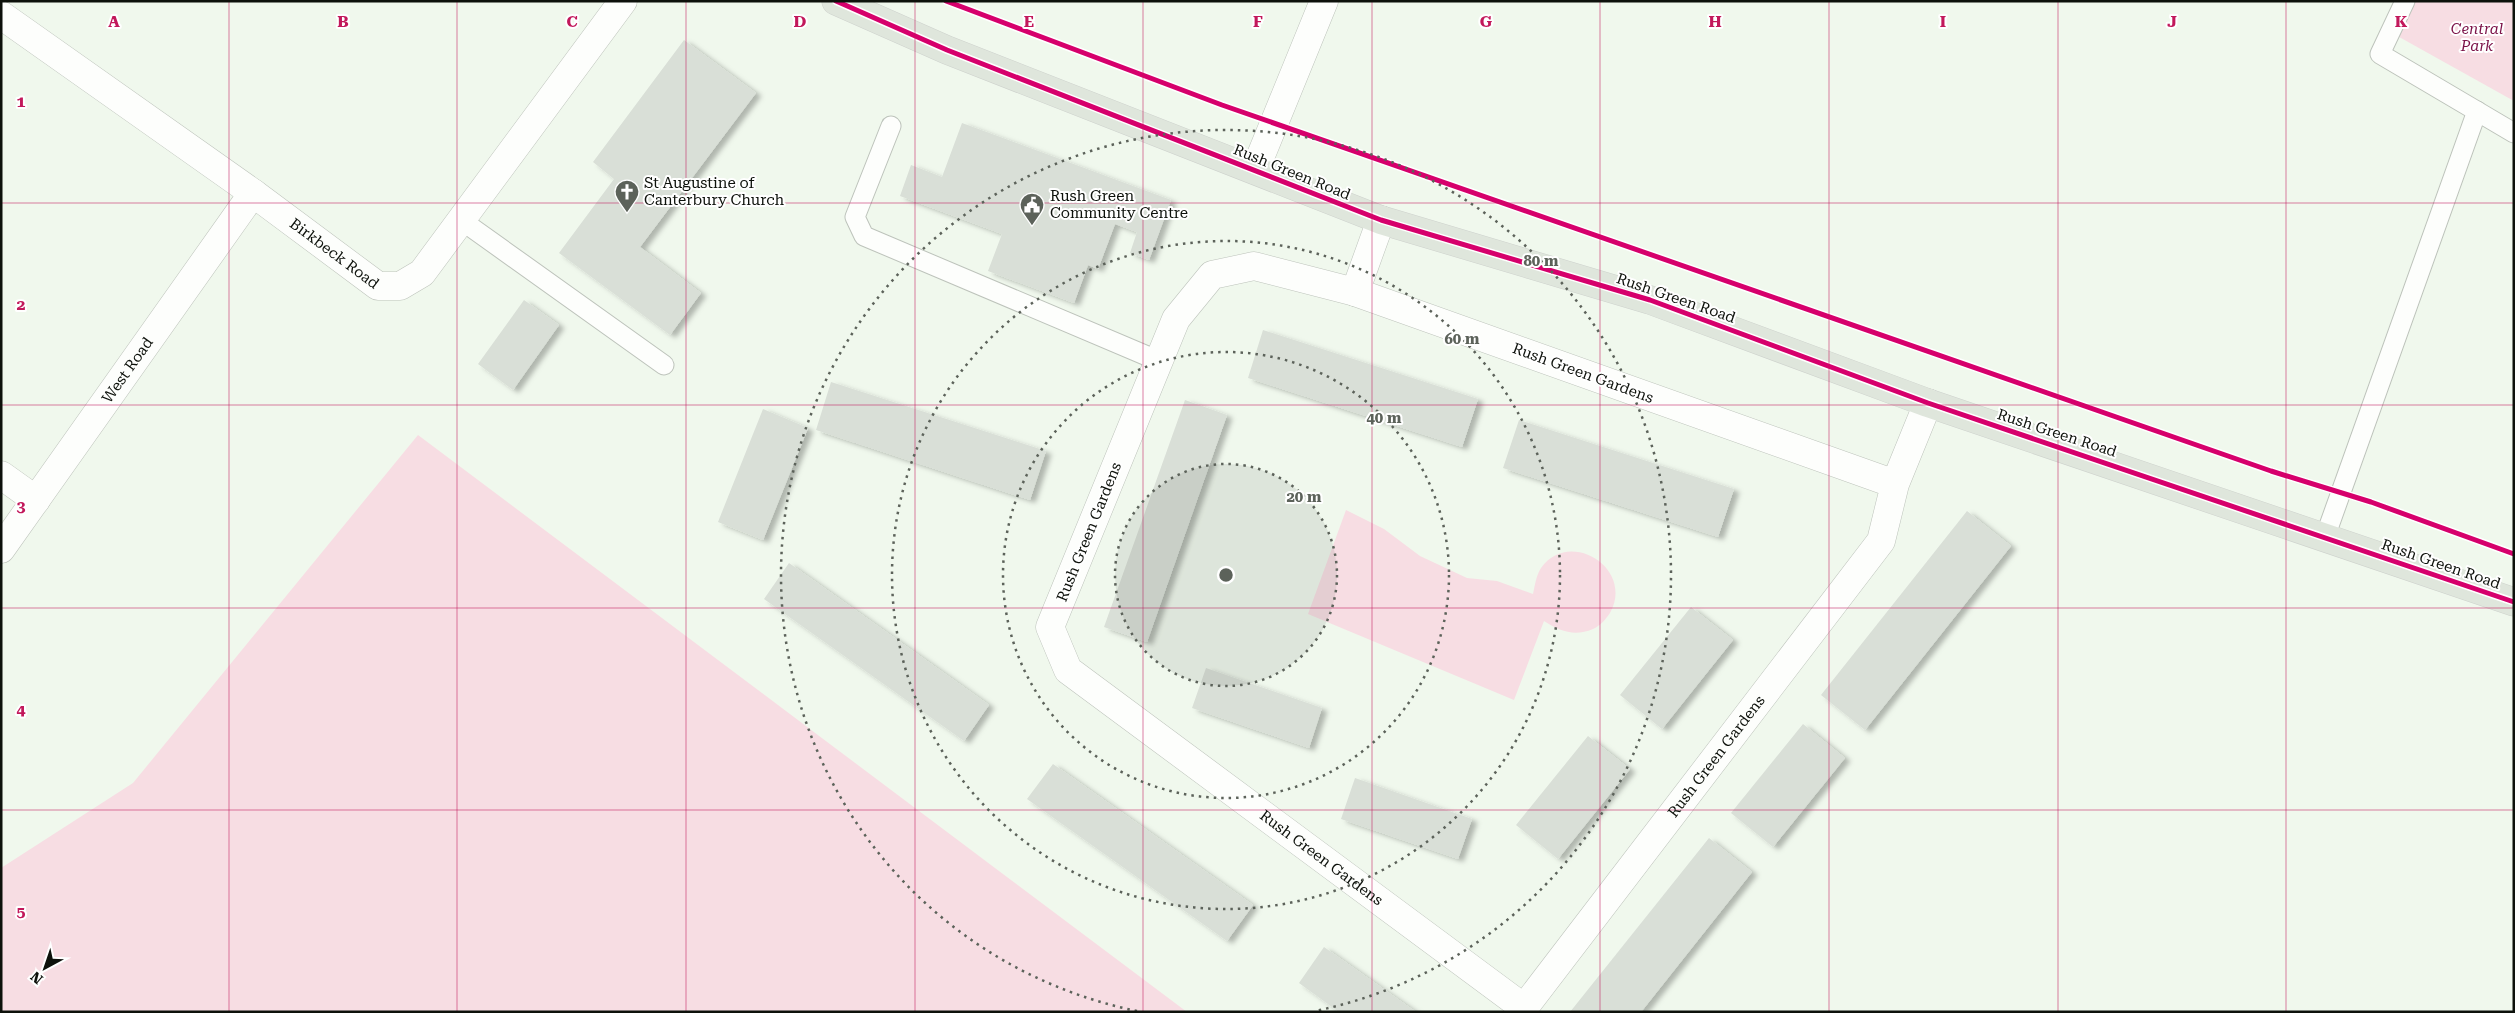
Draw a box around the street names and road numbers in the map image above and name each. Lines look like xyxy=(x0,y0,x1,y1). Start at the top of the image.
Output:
street label: Rush Green Road xyxy=(1231,140,1354,204)
street label: Birkbeck Road xyxy=(286,214,383,293)
street label: Rush Green Road xyxy=(1614,269,1738,327)
street label: West Road xyxy=(98,334,157,407)
street label: Rush Green Gardens xyxy=(1510,339,1656,407)
street label: Rush Green Road xyxy=(1995,405,2119,461)
street label: Rush Green Gardens xyxy=(1053,460,1125,604)
street label: Rush Green Road xyxy=(2379,535,2503,593)
street label: Rush Green Gardens xyxy=(1664,692,1769,821)
street label: Rush Green Gardens xyxy=(1256,806,1386,909)

